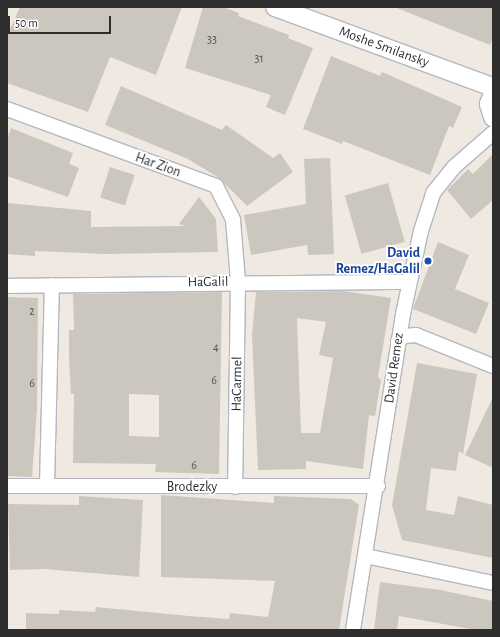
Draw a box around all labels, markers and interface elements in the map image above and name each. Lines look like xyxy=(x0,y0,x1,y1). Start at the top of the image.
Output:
scale bar xyxy=(10,8,113,34)
text: 50 m xyxy=(15,17,38,29)
street label: Moshe Smilansky xyxy=(337,23,431,71)
house number: 33 xyxy=(207,33,217,47)
house number: 31 xyxy=(254,52,264,66)
street label: Har Zion xyxy=(133,149,183,181)
place label: David Remez/HaGalil xyxy=(336,245,420,278)
marker: David Remez/HaGalil xyxy=(423,256,433,266)
street label: HaGalil xyxy=(188,273,228,291)
house number: 2 xyxy=(29,305,35,319)
street label: David Remez xyxy=(381,332,407,404)
house number: 4 xyxy=(213,341,219,355)
street label: HaCarmel xyxy=(228,356,246,412)
house number: 6 xyxy=(211,374,217,388)
house number: 6 xyxy=(29,377,35,391)
house number: 6 xyxy=(191,459,197,473)
street label: Brodezky xyxy=(167,479,217,495)

